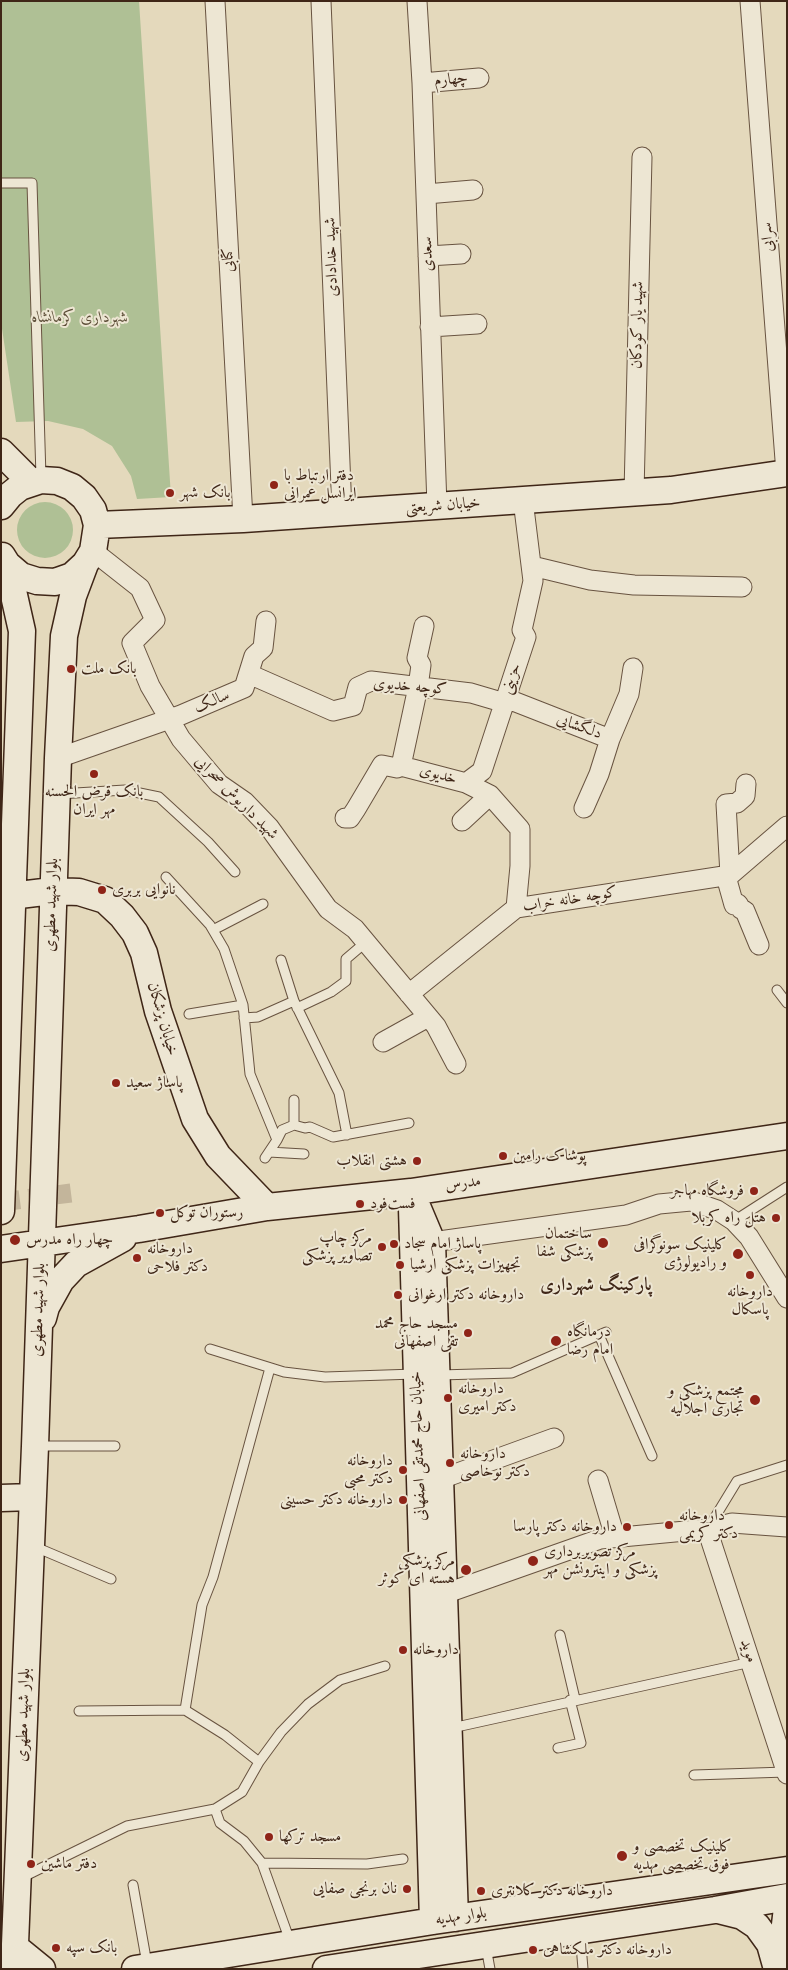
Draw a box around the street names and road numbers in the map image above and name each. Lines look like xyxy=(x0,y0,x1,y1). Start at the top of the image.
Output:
street label: چهارم xyxy=(433,69,469,91)
street label: شهید خدادادی xyxy=(321,217,343,297)
street label: سرابی xyxy=(757,222,779,252)
street label: سعدی xyxy=(418,236,438,272)
street label: کتابی xyxy=(219,247,239,273)
street label: شهید یار کودکان xyxy=(628,281,648,369)
street label: خیابان شریعتی xyxy=(405,494,481,518)
street label: حزینی xyxy=(498,661,526,697)
street label: کوچه خدیوی xyxy=(372,674,448,700)
street label: سالک xyxy=(191,686,233,718)
street label: دلگشایی xyxy=(554,710,604,744)
street label: شهید داریوش صحرایی xyxy=(190,752,282,844)
street label: خدیوی xyxy=(417,761,459,789)
street label: بلوار شهید مطهری xyxy=(41,858,63,952)
street label: کوچه خانه خراب xyxy=(521,883,619,917)
street label: خیابان پزشکان xyxy=(142,980,182,1058)
street label: مدرس xyxy=(444,1172,482,1196)
street label: بلوار شهید مطهری xyxy=(28,1263,50,1357)
street label: خیابان حاج محمدتقی اصفهانی xyxy=(407,1371,431,1521)
street label: موید xyxy=(735,1637,761,1665)
street label: بلوار شهید مطهری xyxy=(13,1668,35,1762)
street label: بلوار مهدیه xyxy=(434,1904,488,1930)

